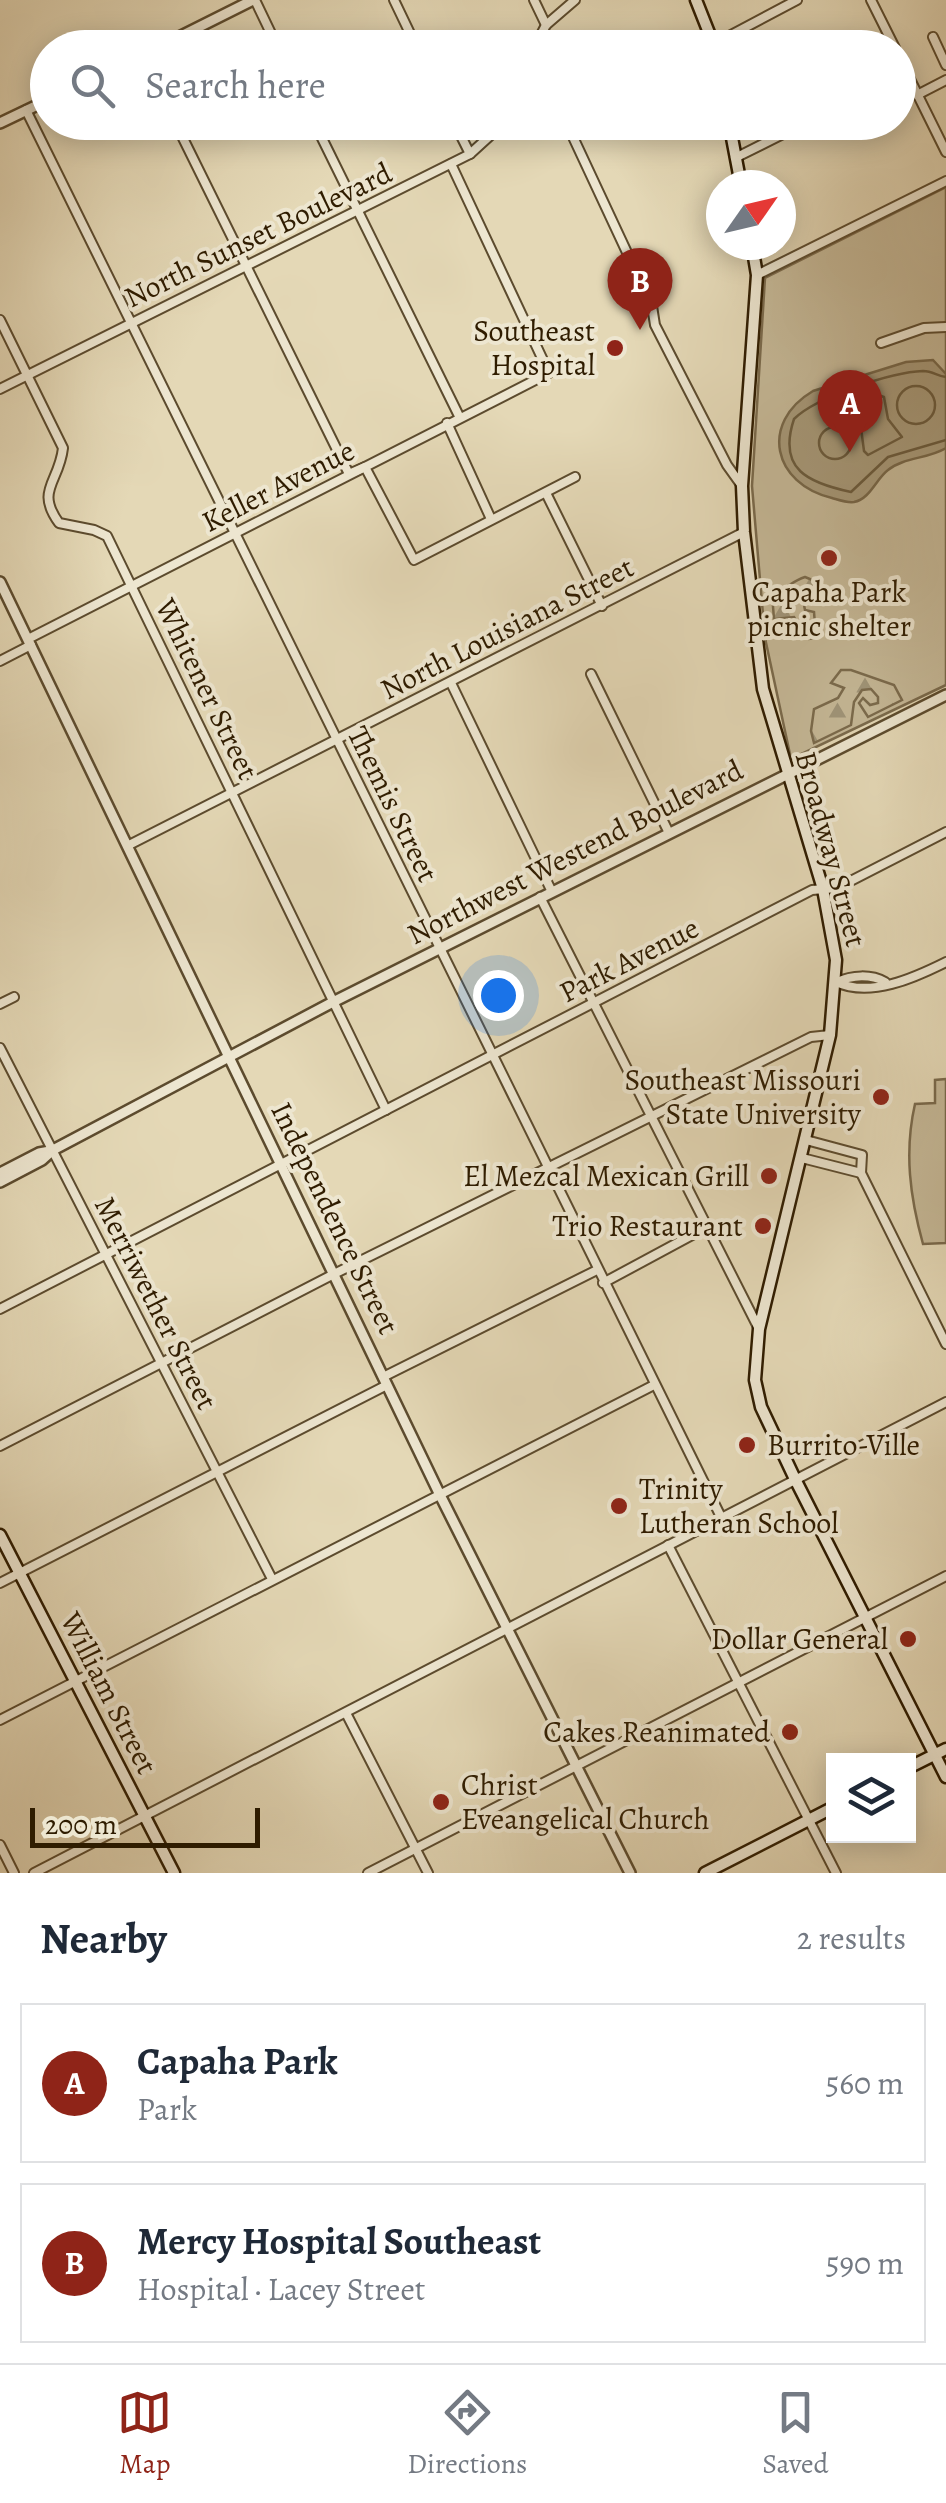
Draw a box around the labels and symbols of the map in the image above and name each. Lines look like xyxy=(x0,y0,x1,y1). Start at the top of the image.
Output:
street label: North Sunset Boulevard xyxy=(118,152,399,317)
north arrow xyxy=(706,170,796,260)
pin: B xyxy=(608,248,672,330)
place label: Southeast Hospital xyxy=(473,311,595,385)
marker: Southeast Hospital xyxy=(604,337,626,359)
pin: A xyxy=(818,370,882,452)
street label: Keller Avenue xyxy=(195,430,361,542)
street label: North Louisiana Street xyxy=(374,547,640,709)
marker: Capaha Park picnic shelter xyxy=(818,547,840,569)
place label: Capaha Park picnic shelter xyxy=(747,572,911,646)
street label: Whitener Street xyxy=(146,591,268,786)
street label: Themis Street xyxy=(338,720,448,888)
street label: Broadway Street xyxy=(786,747,876,951)
street label: Northwest Westend Boulevard xyxy=(400,749,750,954)
street label: Park Avenue xyxy=(552,908,706,1012)
your location xyxy=(473,970,524,1021)
place label: Southeast Missouri State University xyxy=(624,1060,862,1134)
marker: Southeast Missouri State University xyxy=(870,1086,892,1108)
street label: Independence Street xyxy=(261,1095,409,1341)
place label: El Mezcal Mexican Grill xyxy=(463,1156,749,1196)
marker: El Mezcal Mexican Grill xyxy=(758,1165,780,1187)
street label: Merriwether Street xyxy=(85,1190,227,1417)
place label: Trio Restaurant xyxy=(552,1206,743,1246)
marker: Trio Restaurant xyxy=(752,1215,774,1237)
place label: Burrito-Ville xyxy=(767,1425,920,1465)
marker: Burrito-Ville xyxy=(736,1434,758,1456)
place label: Trinity Lutheran School xyxy=(639,1469,839,1543)
marker: Trinity Lutheran School xyxy=(608,1495,630,1517)
street label: William Street xyxy=(51,1604,167,1781)
place label: Dollar General xyxy=(711,1619,888,1659)
marker: Dollar General xyxy=(897,1628,919,1650)
place label: Cakes Reanimated xyxy=(543,1712,771,1752)
marker: Cakes Reanimated xyxy=(779,1721,801,1743)
place label: Christ Eveangelical Church xyxy=(461,1765,709,1839)
marker: Christ Eveangelical Church xyxy=(430,1791,452,1813)
scale bar xyxy=(30,1803,260,1848)

